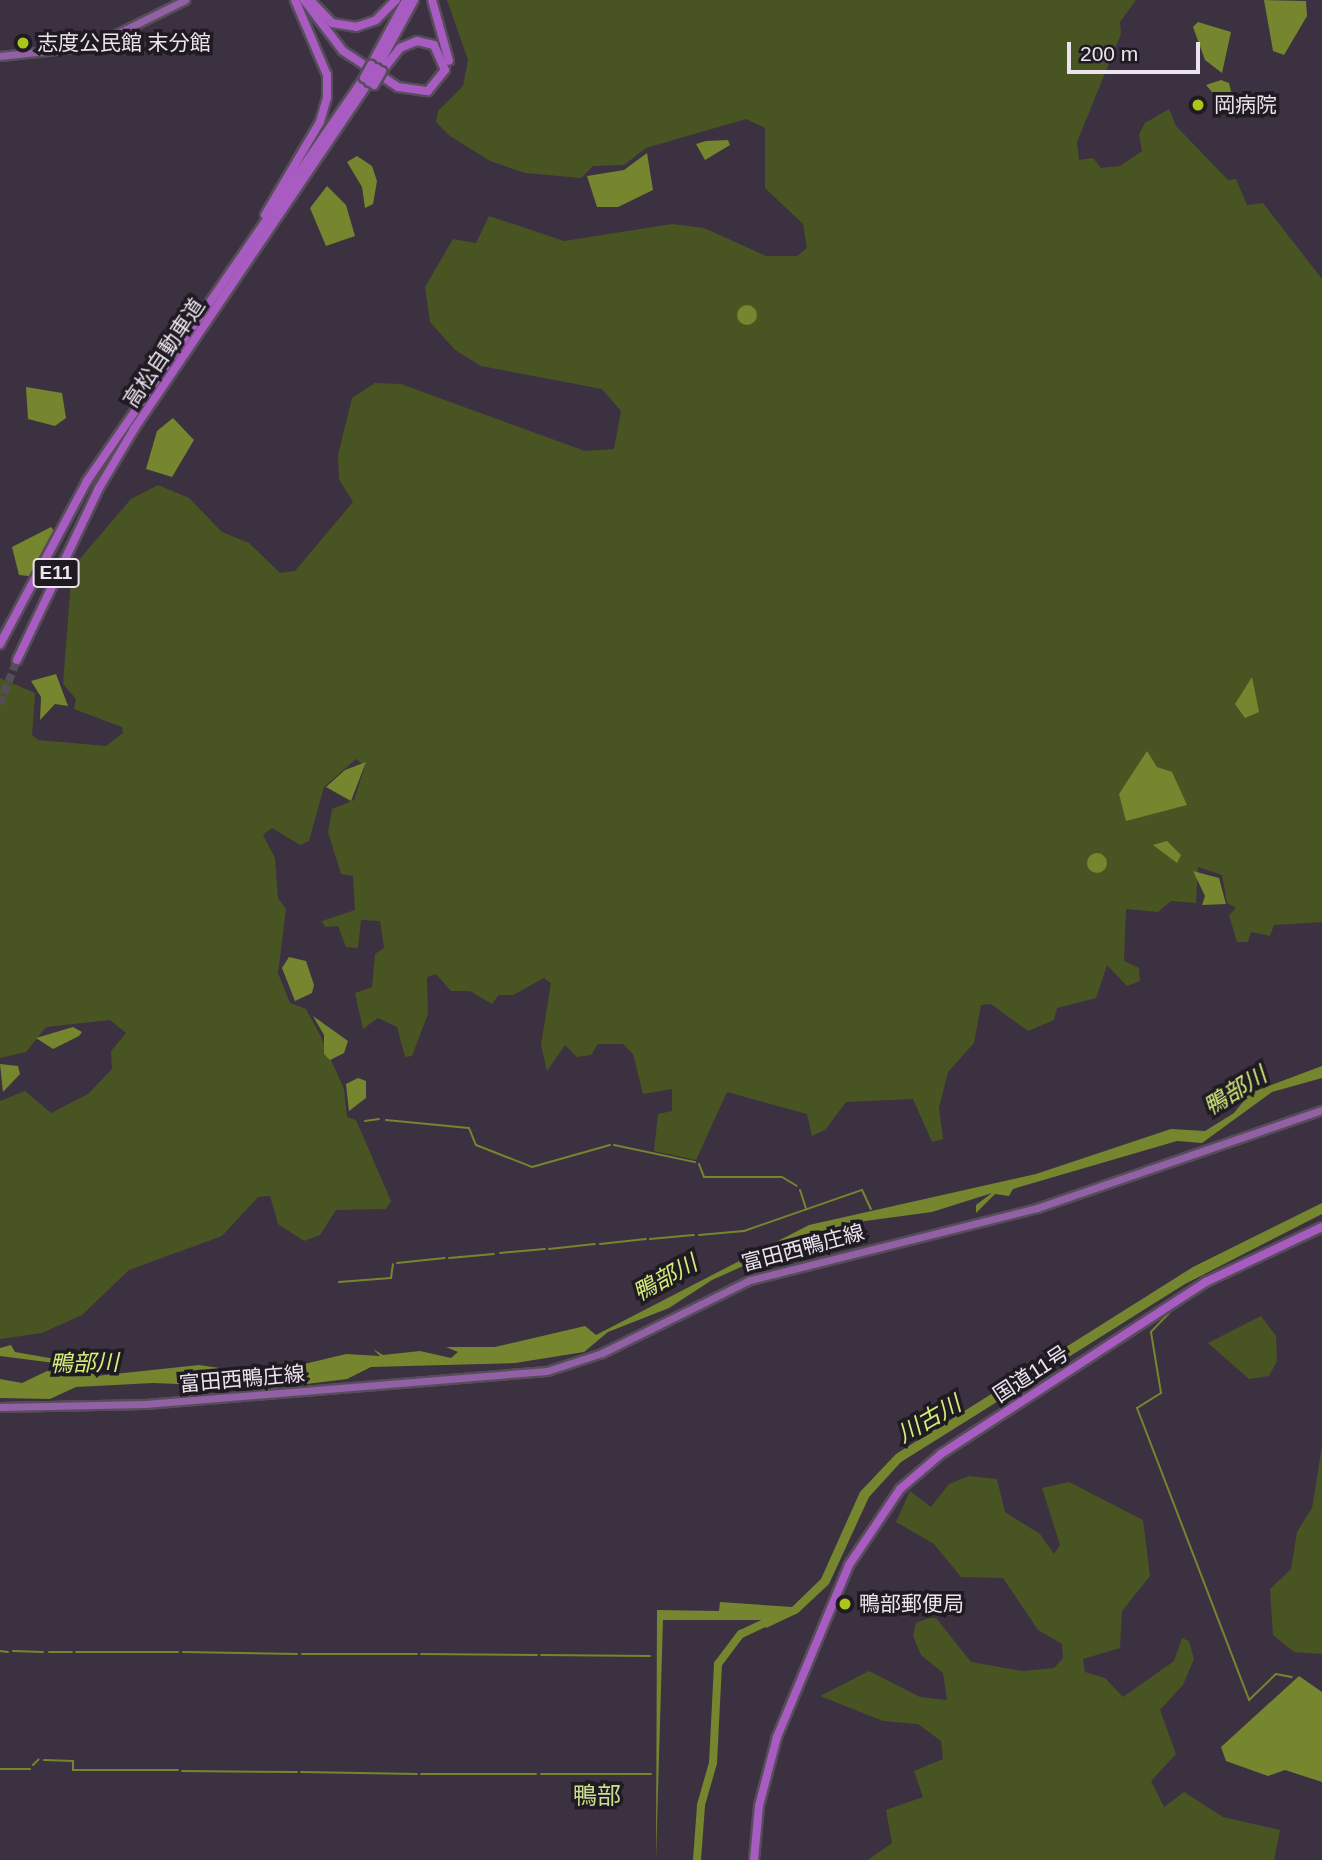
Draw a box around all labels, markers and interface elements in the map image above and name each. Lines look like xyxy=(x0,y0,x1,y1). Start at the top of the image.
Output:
scale bar xyxy=(1070,28,1203,72)
place label: 志度公民館 末分館 xyxy=(37,30,211,56)
marker: 志度公民館 末分館 xyxy=(15,35,31,51)
text: 200 m xyxy=(1080,42,1138,65)
place label: 岡病院 xyxy=(1214,92,1277,118)
marker: 岡病院 xyxy=(1188,95,1208,115)
street label: 高松自動車道 xyxy=(118,294,210,412)
road number: E11 xyxy=(32,558,80,588)
water label: 鴨部川 xyxy=(1198,1061,1272,1121)
street label: 富田西鴨庄線 xyxy=(739,1220,867,1276)
water label: 鴨部川 xyxy=(628,1249,702,1307)
street label: 国道11号 xyxy=(989,1340,1073,1408)
water label: 鴨部川 xyxy=(49,1349,119,1377)
street label: 富田西鴨庄線 xyxy=(178,1361,306,1397)
water label: 川古川 xyxy=(892,1390,966,1448)
place label: 鴨部郵便局 xyxy=(859,1591,964,1617)
marker: 鴨部郵便局 xyxy=(837,1596,853,1612)
district label: 鴨部 xyxy=(573,1782,621,1810)

